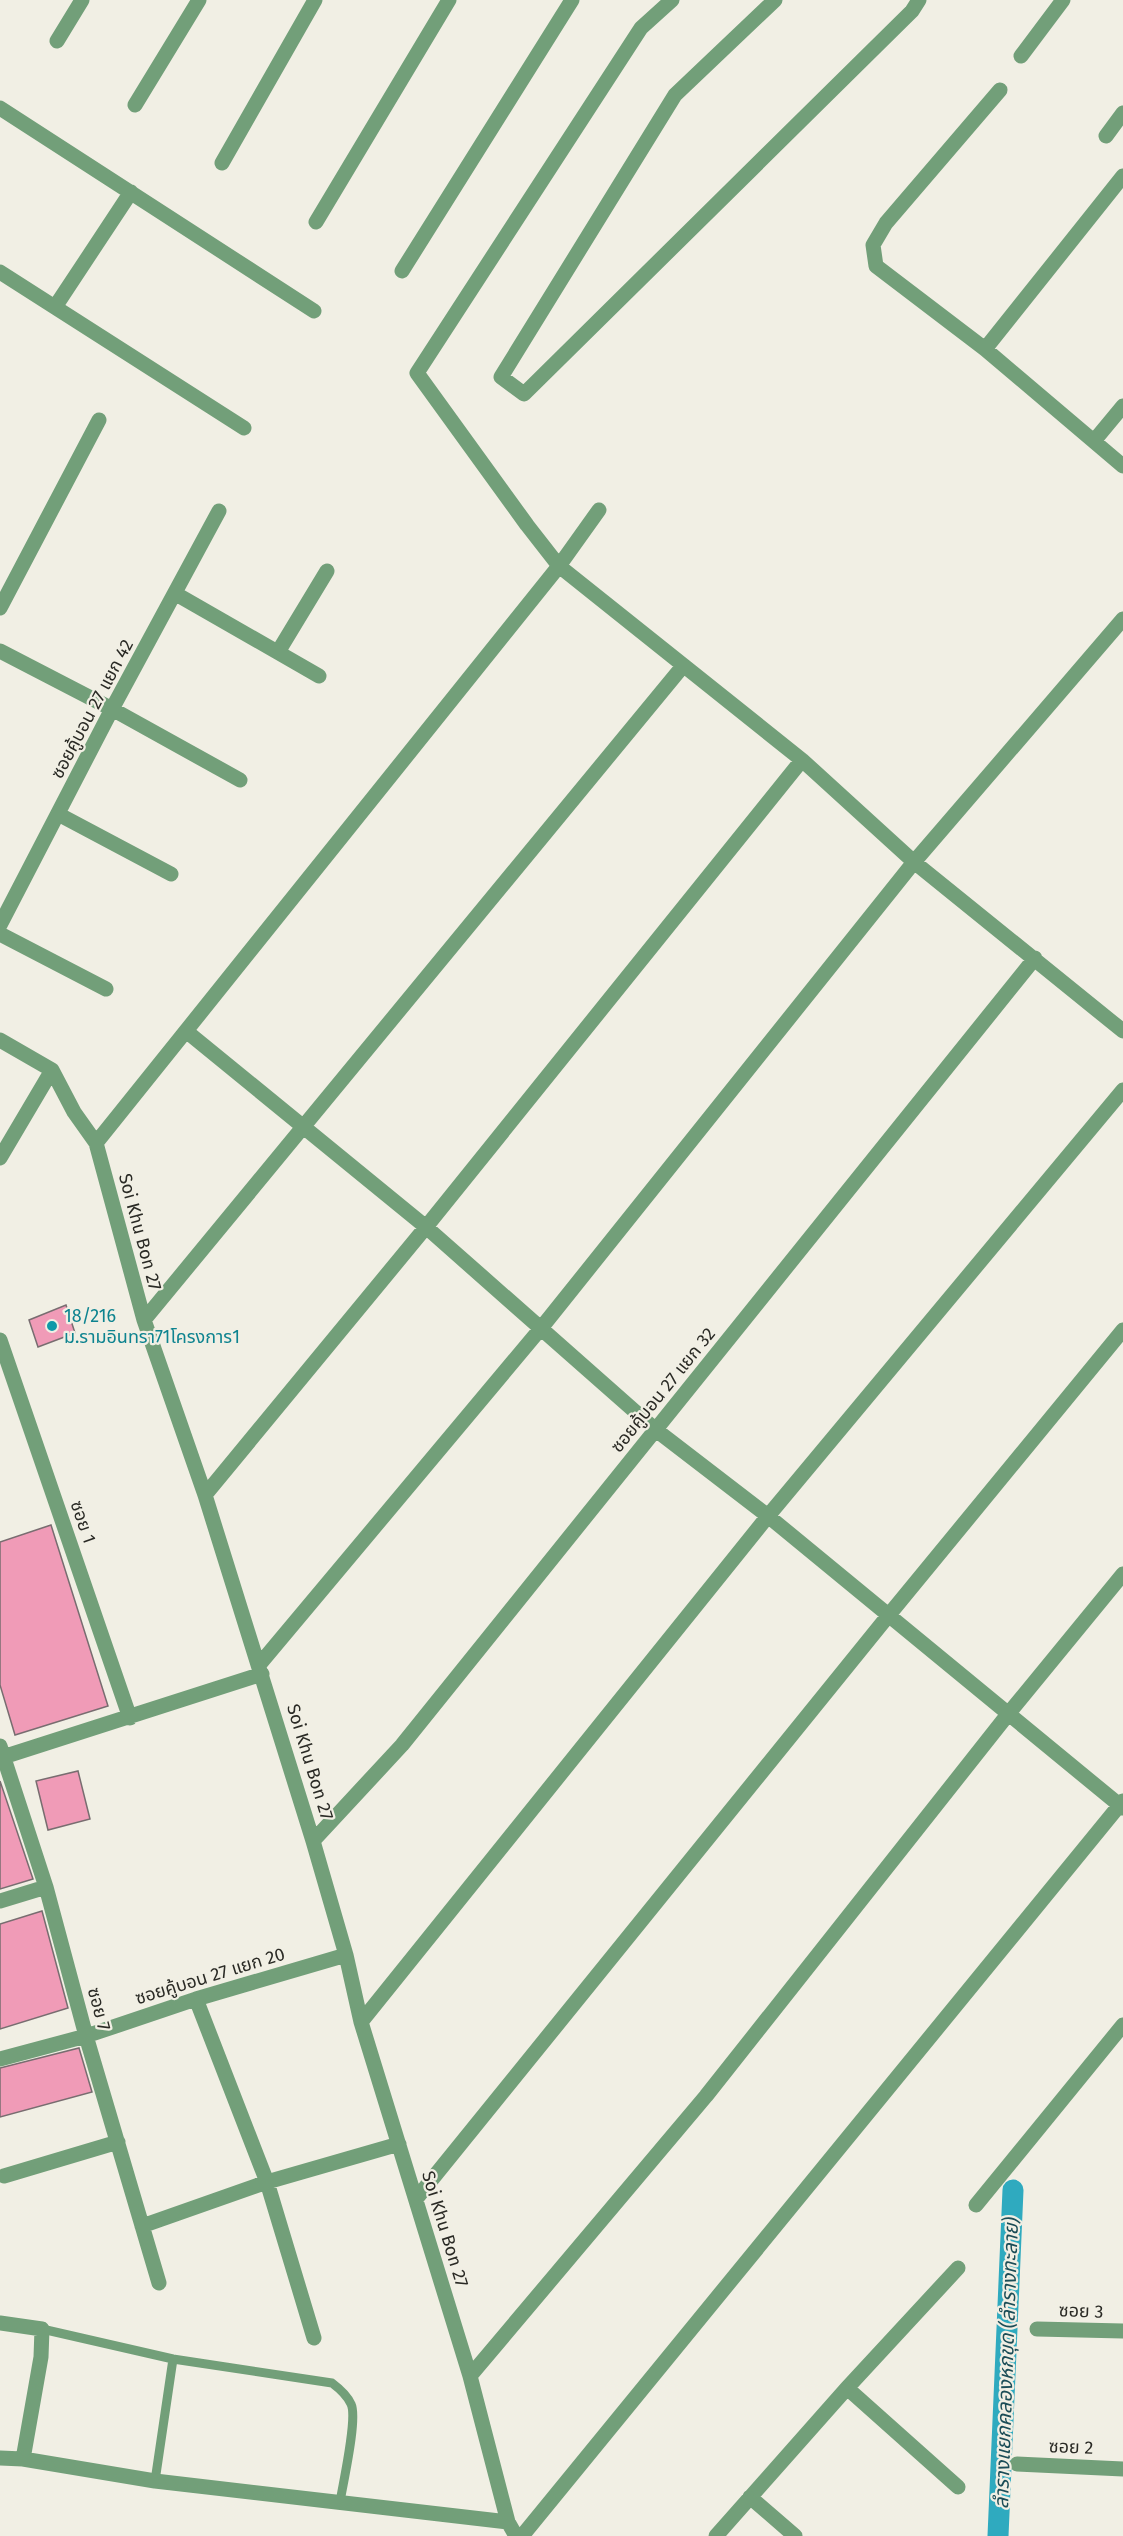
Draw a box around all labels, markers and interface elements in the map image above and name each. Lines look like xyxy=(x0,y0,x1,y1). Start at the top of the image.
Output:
street label: ซอยคู้บอน 27 แยก 42 xyxy=(46,635,139,783)
street label: Soi Khu Bon 27 xyxy=(114,1171,166,1293)
place label: 18/216 ม.รามอินทรา71โครงการ1 xyxy=(64,1305,240,1348)
marker: 18/216 ม.รามอินทรา71โครงการ1 xyxy=(45,1319,59,1333)
street label: ซอยคู้บอน 27 แยก 32 xyxy=(606,1323,721,1457)
street label: ซอย 1 xyxy=(66,1498,100,1546)
street label: Soi Khu Bon 27 xyxy=(282,1701,338,1823)
street label: ซอยคู้บอน 27 แยก 20 xyxy=(132,1943,288,2010)
street label: ซอย 7 xyxy=(83,1985,115,2033)
street label: Soi Khu Bon 27 xyxy=(417,2168,473,2290)
water label: ลำรางแยกคลองหกขุด (ลำรางทะลาย) xyxy=(989,2217,1024,2509)
street label: ซอย 3 xyxy=(1058,2299,1104,2323)
street label: ซอย 2 xyxy=(1048,2435,1094,2459)

